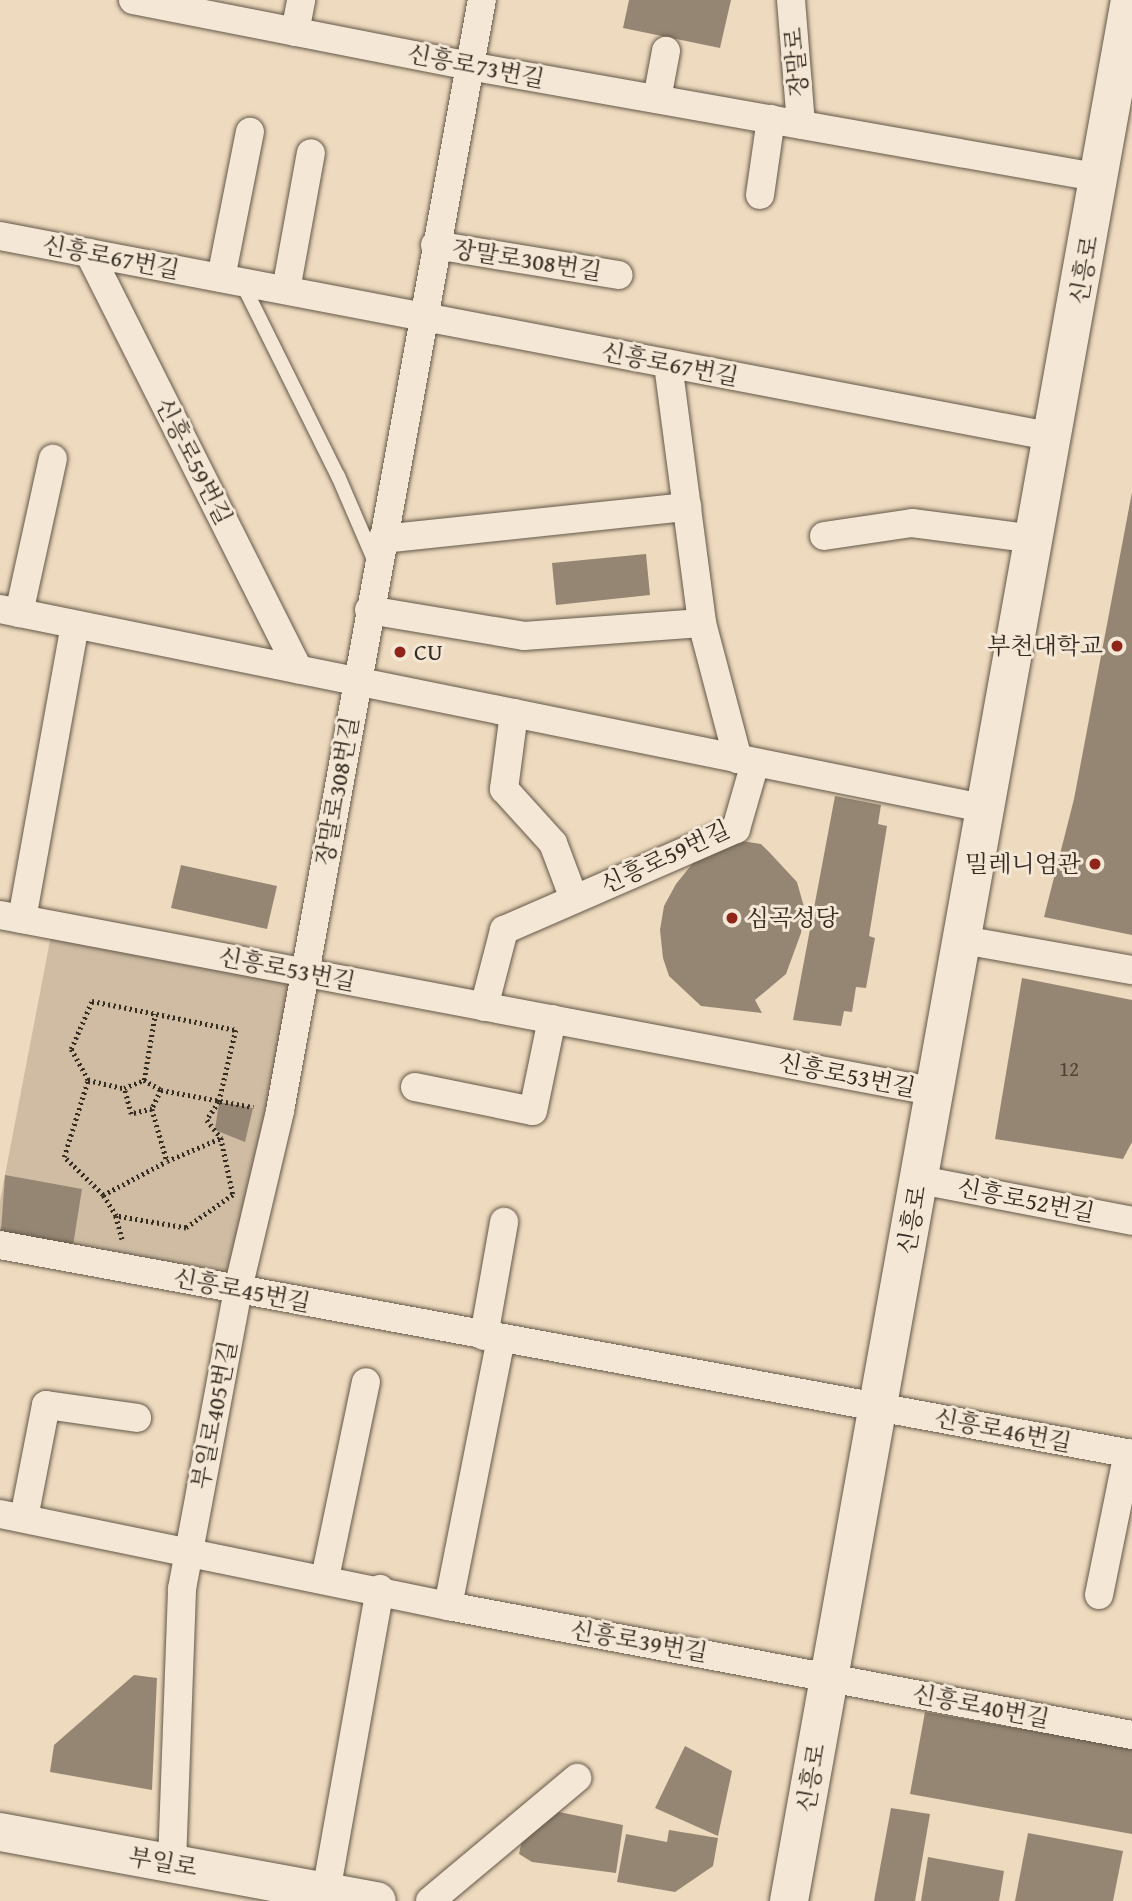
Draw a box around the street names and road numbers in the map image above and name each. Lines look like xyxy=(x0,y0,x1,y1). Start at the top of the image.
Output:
street label: 장말로 xyxy=(779,26,813,98)
street label: 신흥로73번길 xyxy=(405,39,547,93)
street label: 신흥로67번길 xyxy=(40,230,182,284)
street label: 신흥로 xyxy=(1064,233,1104,307)
street label: 장말로308번길 xyxy=(450,234,604,286)
street label: 신흥로67번길 xyxy=(599,337,741,391)
street label: 신흥로59번길 xyxy=(150,393,238,529)
street label: 장말로308번길 xyxy=(310,714,364,868)
street label: 신흥로59번길 xyxy=(596,815,734,899)
street label: 신흥로53번길 xyxy=(216,942,358,996)
street label: 신흥로53번길 xyxy=(776,1048,918,1102)
street label: 신흥로52번길 xyxy=(955,1173,1097,1227)
street label: 신흥로 xyxy=(892,1183,932,1257)
street label: 신흥로45번길 xyxy=(171,1263,313,1317)
street label: 부일로405번길 xyxy=(185,1338,243,1492)
street label: 신흥로46번길 xyxy=(932,1403,1074,1457)
street label: 신흥로39번길 xyxy=(568,1615,710,1667)
street label: 신흥로40번길 xyxy=(910,1679,1052,1733)
street label: 신흥로 xyxy=(791,1741,831,1815)
street label: 부일로 xyxy=(126,1842,200,1882)

